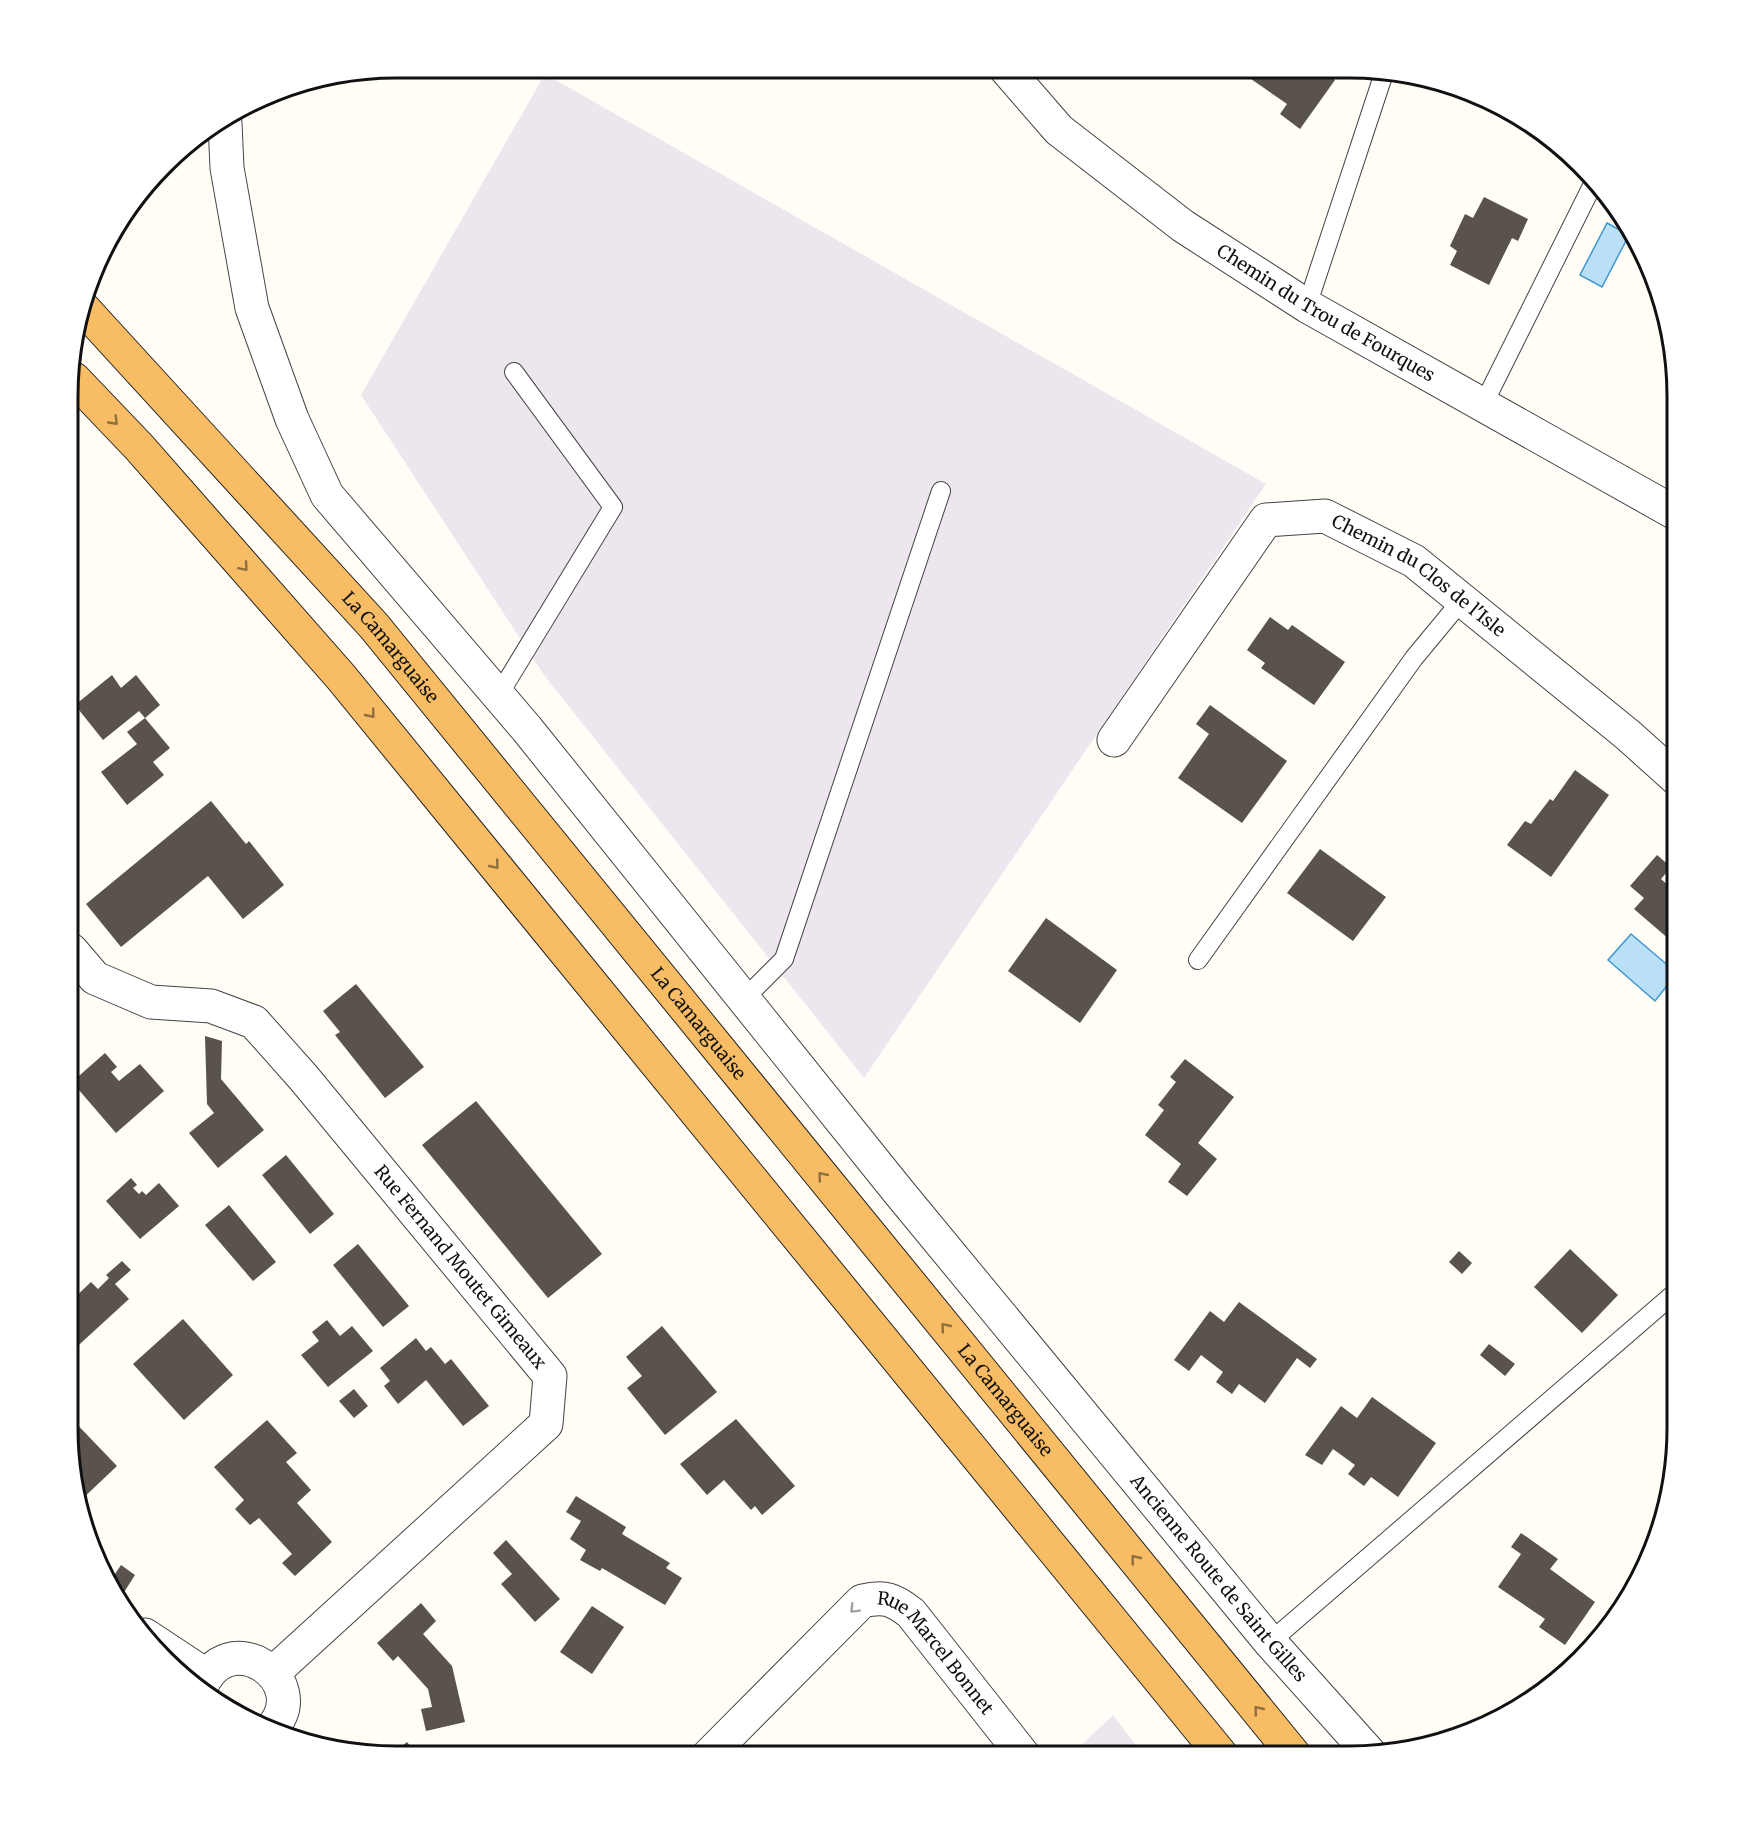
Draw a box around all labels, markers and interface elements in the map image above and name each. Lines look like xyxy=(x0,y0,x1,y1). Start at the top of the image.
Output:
street label: Chemin du Trou de Fourques xyxy=(1213,239,1439,387)
one-way arrow xyxy=(107,415,118,425)
street label: Chemin du Clos de l'Isle xyxy=(1328,509,1510,642)
one-way arrow xyxy=(237,560,248,571)
street label: La Camarguaise xyxy=(337,587,444,708)
one-way arrow xyxy=(364,707,375,718)
one-way arrow xyxy=(487,858,498,869)
street label: La Camarguaise xyxy=(646,962,751,1084)
street label: Rue Fernand Moutet Gimeaux xyxy=(369,1160,552,1374)
one-way arrow xyxy=(818,1171,829,1182)
one-way arrow xyxy=(942,1323,953,1334)
street label: La Camarguaise xyxy=(953,1339,1058,1461)
street label: Ancienne Route de Saint Gilles xyxy=(1125,1469,1312,1687)
one-way arrow xyxy=(1131,1555,1142,1566)
street label: Rue Marcel Bonnet xyxy=(876,1586,999,1719)
one-way arrow xyxy=(850,1602,860,1613)
one-way arrow xyxy=(1255,1706,1266,1717)

